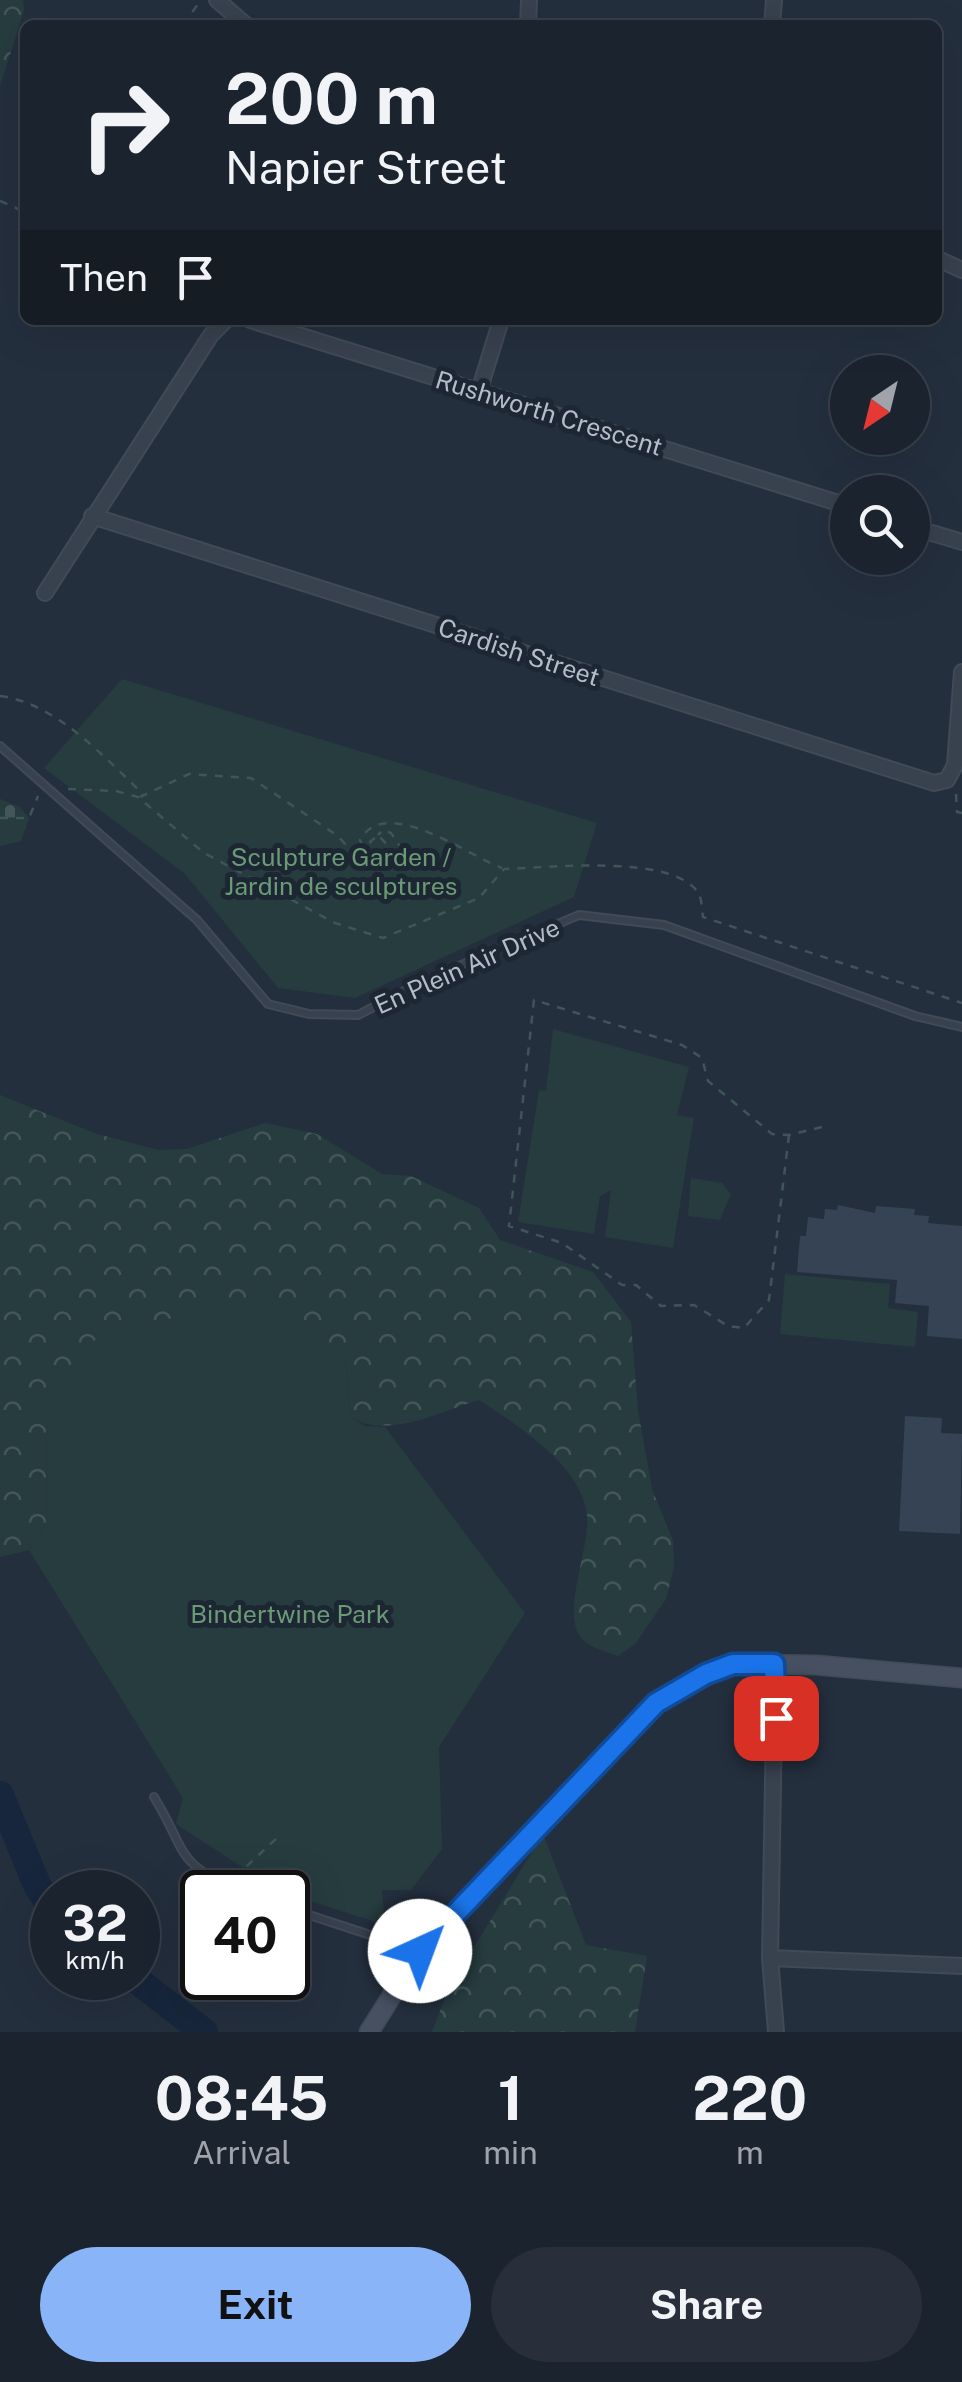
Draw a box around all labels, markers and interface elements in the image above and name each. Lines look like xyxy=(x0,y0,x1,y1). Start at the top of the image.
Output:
text: 200 m xyxy=(225,57,438,140)
icon: right xyxy=(60,60,190,190)
text: Napier Street xyxy=(225,141,507,194)
icon: arrive xyxy=(168,250,223,305)
text: Then xyxy=(60,255,148,300)
north arrow xyxy=(830,355,930,455)
map controls xyxy=(830,355,930,575)
street label: Rushworth Crescent xyxy=(432,364,666,462)
button: search xyxy=(830,475,930,575)
street label: Cardish Street xyxy=(435,612,603,692)
park label: Sculpture Garden / Jardin de sculptures xyxy=(225,842,457,901)
street label: En Plein Air Drive xyxy=(370,912,564,1020)
park label: Bindertwine Park xyxy=(190,1599,390,1629)
pin xyxy=(734,1676,819,1761)
icon: arrive xyxy=(749,1691,804,1746)
speed limit sign: 40 xyxy=(180,1870,310,2000)
text: 32 xyxy=(62,1893,128,1952)
position arrow xyxy=(368,1899,472,2003)
text: km/h xyxy=(66,1945,124,1975)
text: 08:45 xyxy=(155,2063,329,2134)
text: 1 xyxy=(498,2063,523,2134)
text: 220 xyxy=(692,2063,807,2134)
text: Arrival xyxy=(192,2134,291,2171)
text: min xyxy=(483,2134,538,2171)
text: m xyxy=(736,2134,764,2171)
button: Exit xyxy=(40,2247,471,2362)
button: Share xyxy=(491,2247,922,2362)

